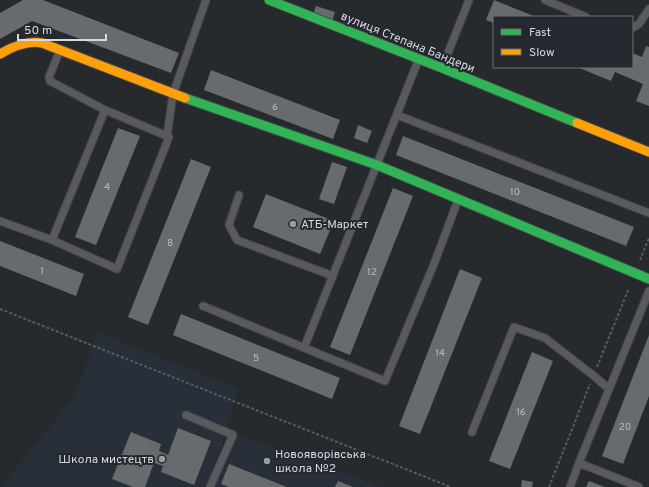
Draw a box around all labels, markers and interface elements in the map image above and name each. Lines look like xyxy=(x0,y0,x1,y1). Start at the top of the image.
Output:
street label: вулиця Степана Бандери xyxy=(338,9,477,77)
scale bar xyxy=(18,16,106,42)
legend xyxy=(493,16,633,68)
text: 50 m xyxy=(24,23,52,39)
text: Fast xyxy=(529,25,551,41)
text: Slow xyxy=(529,45,555,61)
house number: 6 xyxy=(272,101,278,114)
house number: 4 xyxy=(104,181,110,194)
house number: 10 xyxy=(510,186,520,199)
place label: АТБ-Маркет xyxy=(301,217,369,233)
marker: АТБ-Маркет xyxy=(288,219,298,229)
house number: 8 xyxy=(167,237,173,250)
house number: 1 xyxy=(40,265,44,278)
house number: 12 xyxy=(367,266,377,279)
house number: 14 xyxy=(435,347,445,360)
house number: 5 xyxy=(253,352,259,365)
house number: 16 xyxy=(516,406,526,419)
house number: 20 xyxy=(619,421,631,434)
place label: Новояворівська школа №2 xyxy=(275,447,366,477)
place label: Школа мистецтв xyxy=(58,452,154,468)
marker: Школа мистецтв xyxy=(157,454,167,464)
marker: Новояворівська школа №2 xyxy=(262,456,272,466)

